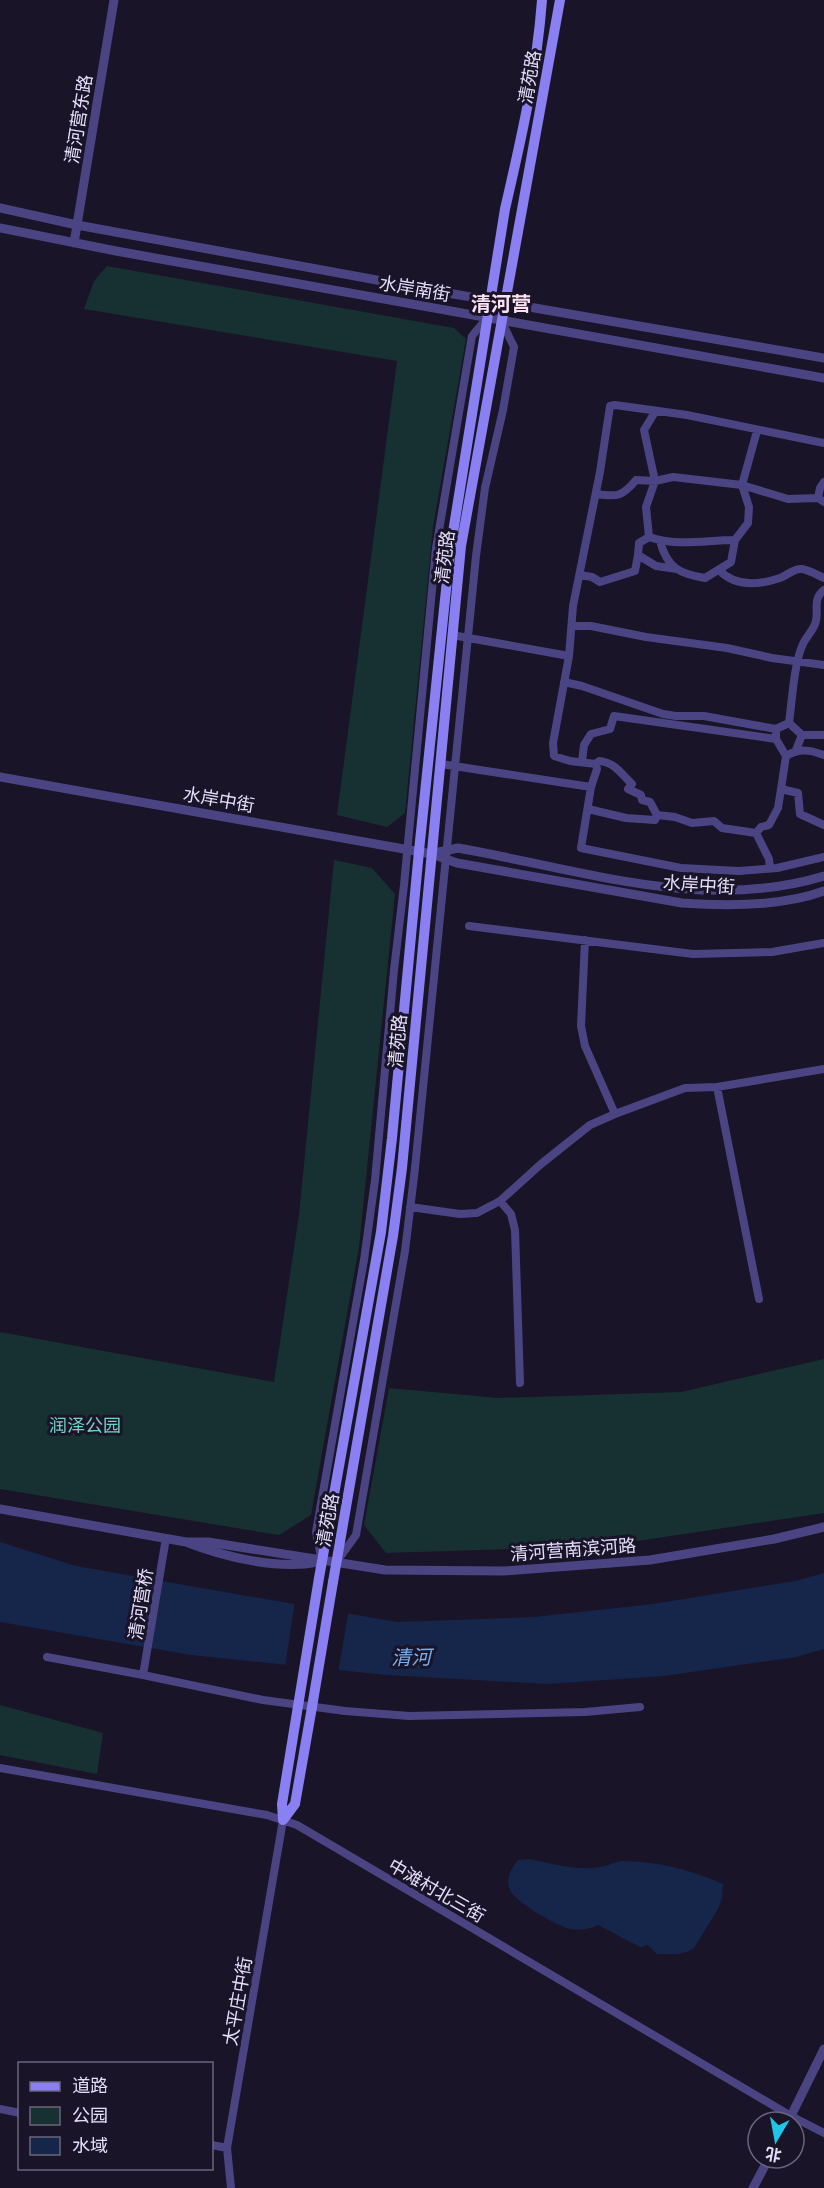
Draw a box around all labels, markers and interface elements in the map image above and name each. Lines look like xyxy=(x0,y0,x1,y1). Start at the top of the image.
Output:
street label: 清苑路 xyxy=(514,49,544,105)
street label: 清河营东路 xyxy=(61,73,95,165)
street label: 水岸南街 xyxy=(378,272,452,304)
district label: 清河营 xyxy=(471,292,531,315)
street label: 清苑路 xyxy=(431,529,457,585)
street label: 水岸中街 xyxy=(182,783,256,815)
street label: 水岸中街 xyxy=(662,872,736,896)
street label: 清苑路 xyxy=(385,1013,409,1069)
park label: 润泽公园 xyxy=(49,1415,121,1435)
street label: 清苑路 xyxy=(312,1492,342,1548)
street label: 清河营南滨河路 xyxy=(509,1535,637,1563)
street label: 清河营桥 xyxy=(124,1567,156,1641)
water label: 清河 xyxy=(391,1645,435,1669)
street label: 中滩村北三街 xyxy=(385,1854,489,1926)
street label: 太平庄中街 xyxy=(219,1955,255,2047)
legend xyxy=(18,2062,213,2170)
text: 道路 xyxy=(72,2075,108,2095)
text: 公园 xyxy=(72,2105,108,2125)
north arrow xyxy=(746,2110,806,2170)
text: 水域 xyxy=(72,2135,108,2155)
text: 北 xyxy=(764,2145,783,2165)

